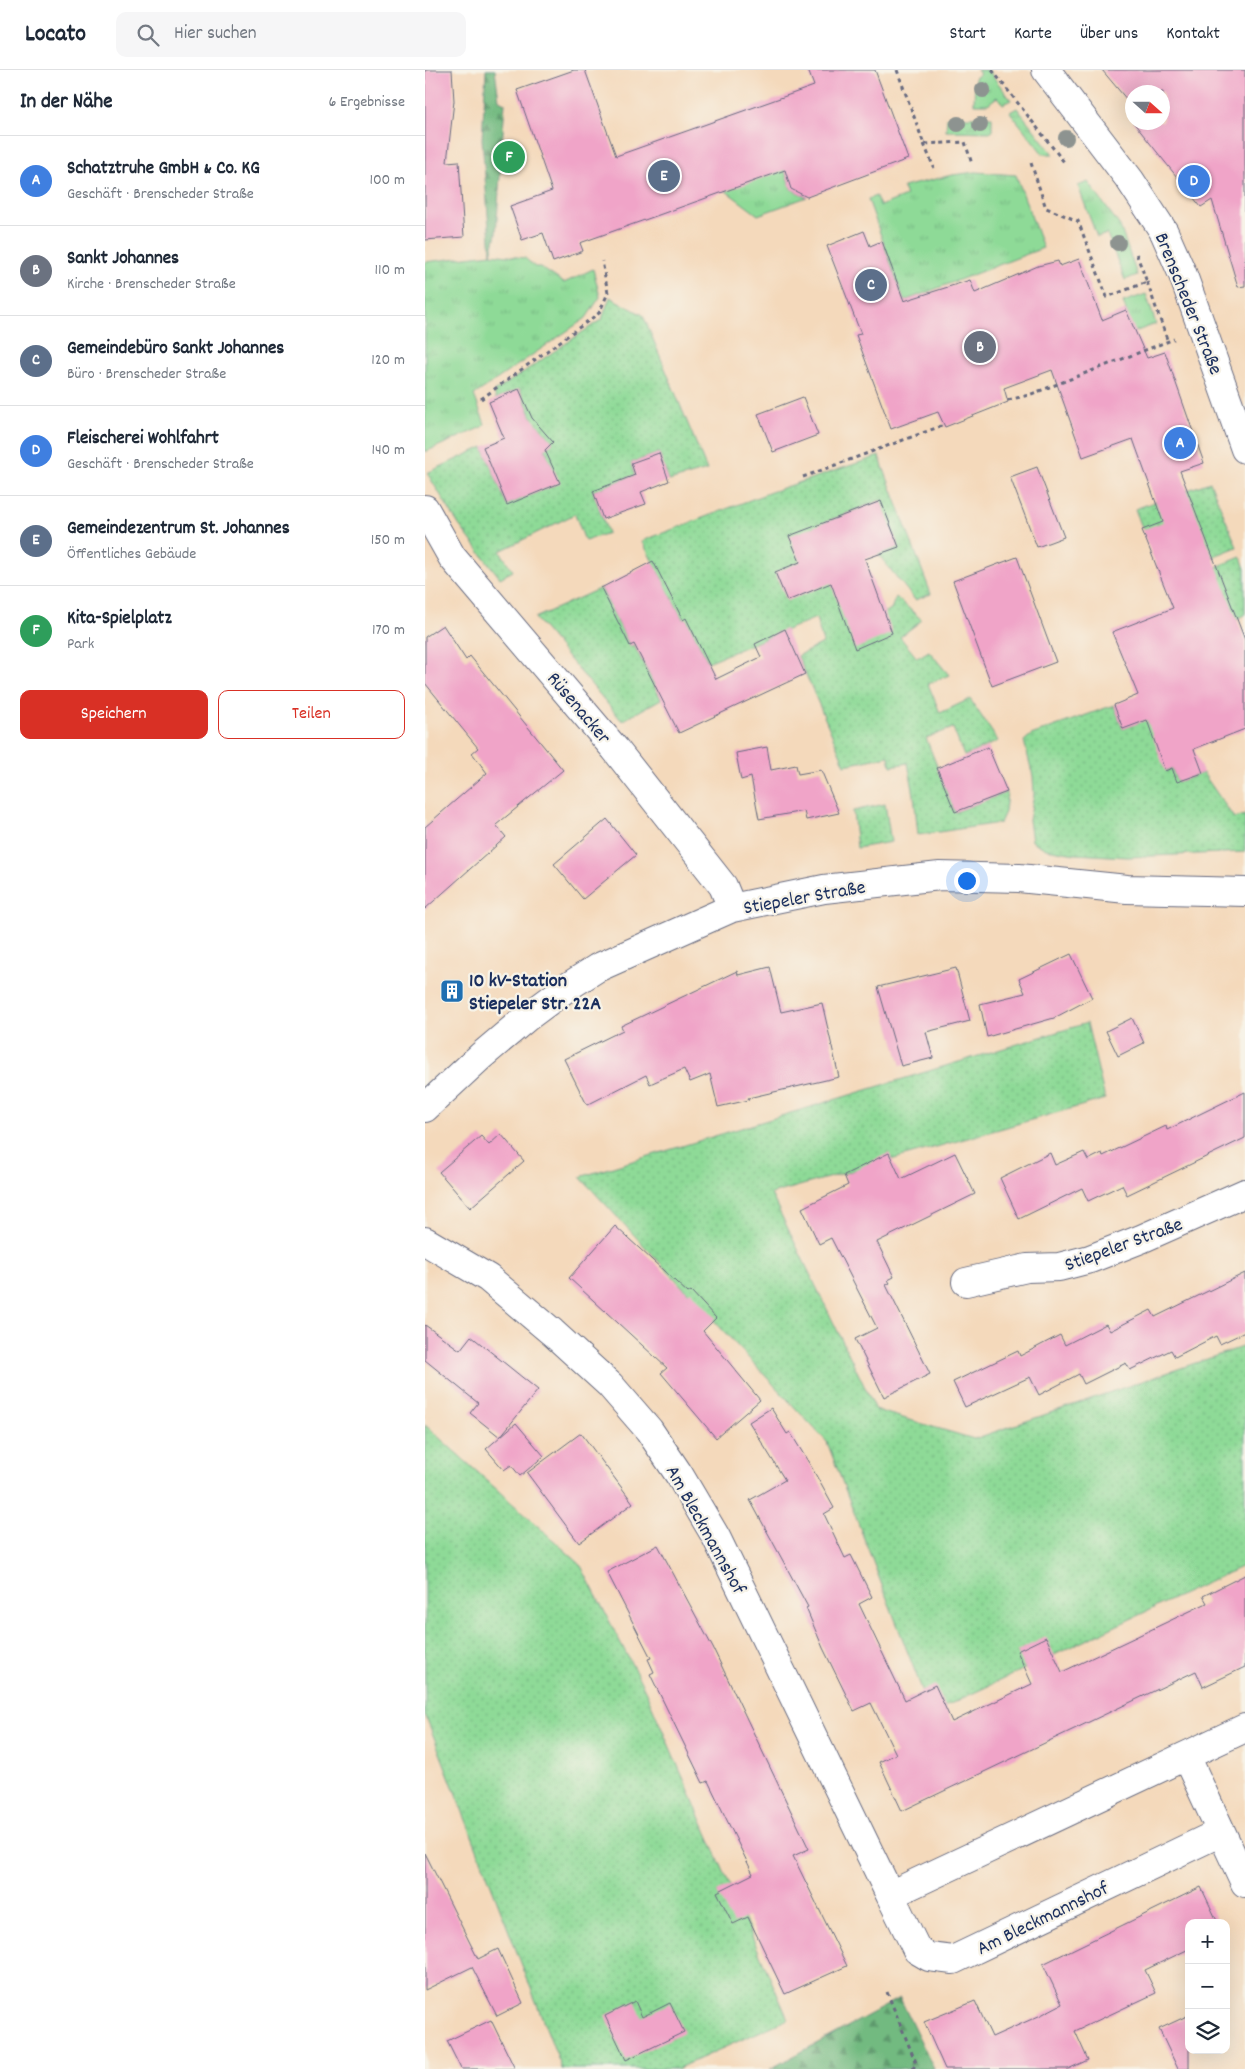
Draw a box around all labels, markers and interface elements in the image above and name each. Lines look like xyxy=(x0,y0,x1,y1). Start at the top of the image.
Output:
search box xyxy=(116,12,466,57)
text: Locato xyxy=(25,18,86,52)
icon: search xyxy=(134,21,162,49)
text: Hier suchen xyxy=(174,21,257,48)
text: Start xyxy=(950,22,986,47)
text: Karte xyxy=(1014,22,1052,47)
text: Über uns xyxy=(1080,22,1138,47)
text: Kontakt xyxy=(1166,22,1220,47)
north arrow xyxy=(1125,85,1170,130)
text: In der Nähe xyxy=(20,88,112,118)
text: 6 Ergebnisse xyxy=(328,91,405,114)
pin: F xyxy=(493,138,525,176)
text: Schatztruhe GmbH & Co. KG xyxy=(67,156,260,183)
pin: E xyxy=(648,157,680,195)
pin: D xyxy=(1178,162,1210,200)
text: A xyxy=(32,169,40,192)
text: 100 m xyxy=(369,169,405,192)
text: Geschäft · Brenscheder Straße xyxy=(67,183,254,206)
street label: Brenscheder Straße xyxy=(1146,229,1229,379)
text: Sankt Johannes xyxy=(67,246,179,273)
text: B xyxy=(32,259,40,282)
text: 110 m xyxy=(375,259,405,282)
pin: C xyxy=(855,266,887,304)
text: Kirche · Brenscheder Straße xyxy=(67,273,236,296)
pin: B xyxy=(964,328,996,366)
text: Gemeindebüro Sankt Johannes xyxy=(67,336,284,363)
text: C xyxy=(32,349,40,372)
text: 120 m xyxy=(371,349,405,372)
text: Büro · Brenscheder Straße xyxy=(67,363,226,386)
pin: A xyxy=(1164,424,1196,462)
text: Fleischerei Wohlfahrt xyxy=(67,426,219,453)
text: D xyxy=(32,439,40,462)
text: 140 m xyxy=(371,439,405,462)
text: Geschäft · Brenscheder Straße xyxy=(67,453,254,476)
text: Gemeindezentrum St. Johannes xyxy=(67,516,290,543)
text: E xyxy=(32,529,40,552)
text: 150 m xyxy=(371,529,405,552)
text: Öffentliches Gebäude xyxy=(67,543,196,566)
text: Kita-Spielplatz xyxy=(67,606,172,633)
text: F xyxy=(32,619,40,642)
text: 170 m xyxy=(372,619,405,642)
text: Park xyxy=(67,633,94,656)
street label: Rüsenacker xyxy=(539,667,617,752)
button: Speichern xyxy=(20,690,208,739)
button: Teilen xyxy=(218,690,405,739)
your location xyxy=(954,868,980,894)
street label: Stiepeler Straße xyxy=(741,874,868,923)
place label: 10 kV-Station Stiepeler Str. 22A xyxy=(469,968,601,1019)
building icon: 10 kV-Station Stiepeler Str. 22A xyxy=(439,978,465,1004)
street label: Stiepeler Straße xyxy=(1061,1211,1187,1280)
street label: Am Bleckmannshof xyxy=(657,1461,752,1601)
street label: Am Bleckmannshof xyxy=(973,1875,1115,1964)
map controls xyxy=(1185,1919,1230,2054)
button: + xyxy=(1185,1919,1230,1964)
button: − xyxy=(1185,1964,1230,2009)
button: layers xyxy=(1185,2009,1230,2054)

